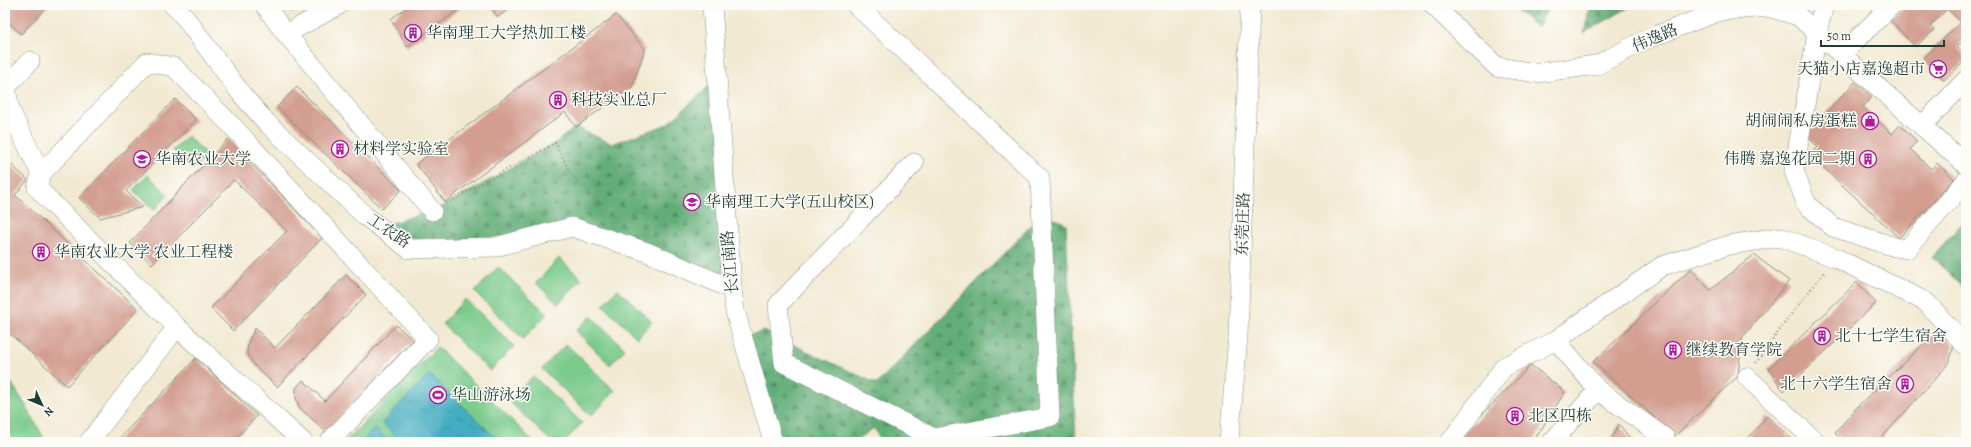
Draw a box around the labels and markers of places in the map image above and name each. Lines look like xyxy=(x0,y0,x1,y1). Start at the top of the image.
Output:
place label: 华南理工大学热加工楼 xyxy=(426,22,586,44)
building icon: 华南理工大学热加工楼 xyxy=(403,23,423,43)
place label: 天猫小店嘉逸超市 xyxy=(1797,58,1925,80)
supermarket icon: 天猫小店嘉逸超市 xyxy=(1928,59,1948,79)
place label: 科技实业总厂 xyxy=(571,89,667,111)
building icon: 科技实业总厂 xyxy=(548,90,568,110)
place label: 胡闹闹私房蛋糕 xyxy=(1745,110,1857,132)
shop icon: 胡闹闹私房蛋糕 xyxy=(1860,111,1880,131)
place label: 材料学实验室 xyxy=(353,138,449,160)
building icon: 材料学实验室 xyxy=(330,139,350,159)
place label: 华南农业大学 xyxy=(155,148,251,170)
place label: 伟腾 嘉逸花园二期 xyxy=(1724,148,1855,170)
school or university icon: 华南农业大学 xyxy=(132,149,152,169)
building icon: 伟腾 嘉逸花园二期 xyxy=(1858,149,1878,169)
place label: 华南理工大学(五山校区) xyxy=(705,191,874,213)
school or university icon: 华南理工大学(五山校区) xyxy=(682,192,702,212)
place label: 华南农业大学 农业工程楼 xyxy=(54,241,233,263)
building icon: 华南农业大学 农业工程楼 xyxy=(31,242,51,262)
place label: 北十七学生宿舍 xyxy=(1835,325,1947,347)
building icon: 北十七学生宿舍 xyxy=(1812,326,1832,346)
place label: 继续教育学院 xyxy=(1686,339,1782,361)
building icon: 继续教育学院 xyxy=(1663,340,1683,360)
place label: 北十六学生宿舍 xyxy=(1780,373,1892,395)
building icon: 北十六学生宿舍 xyxy=(1895,374,1915,394)
place label: 华山游泳场 xyxy=(451,384,531,406)
sports icon: 华山游泳场 xyxy=(428,385,448,405)
place label: 北区四栋 xyxy=(1528,405,1592,427)
building icon: 北区四栋 xyxy=(1505,406,1525,426)

